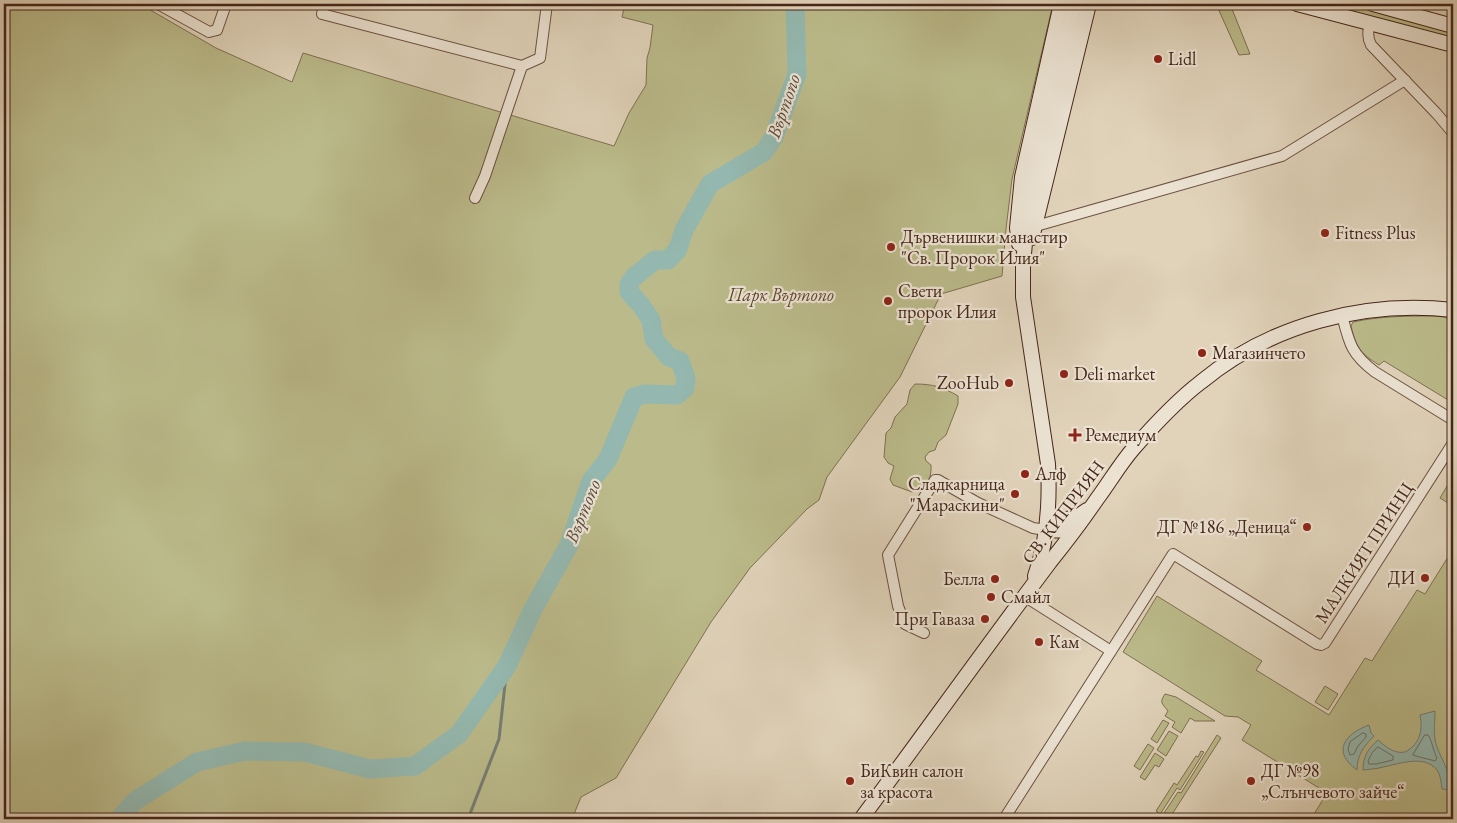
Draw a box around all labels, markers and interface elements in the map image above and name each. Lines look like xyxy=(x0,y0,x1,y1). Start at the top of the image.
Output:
place label: Lidl xyxy=(1168,47,1196,70)
marker: Lidl xyxy=(1152,53,1164,65)
water label: Въртопо xyxy=(761,71,806,143)
place label: Fitness Plus xyxy=(1335,221,1416,244)
place label: Дървенишки манастир "Св. Пророк Илия" xyxy=(901,225,1068,269)
marker: Fitness Plus xyxy=(1319,227,1331,239)
marker: Дървенишки манастир "Св. Пророк Илия" xyxy=(885,241,897,253)
place label: Свети пророк Илия xyxy=(898,279,996,323)
park label: Парк Въртопо xyxy=(727,283,834,307)
marker: Свети пророк Илия xyxy=(882,295,894,307)
place label: Магазинчето xyxy=(1212,341,1306,364)
marker: Магазинчето xyxy=(1196,347,1208,359)
place label: Deli market xyxy=(1074,362,1156,385)
marker: Deli market xyxy=(1058,368,1070,380)
place label: ZooHub xyxy=(937,371,999,394)
marker: ZooHub xyxy=(1003,377,1015,389)
place label: Ремедиум xyxy=(1085,423,1157,446)
marker: Ремедиум xyxy=(1069,429,1081,441)
street label: СВ. КИПРИЯН xyxy=(1016,456,1109,568)
place label: Алф xyxy=(1034,462,1067,485)
marker: Алф xyxy=(1019,468,1031,480)
place label: Сладкарница "Мараскини" xyxy=(908,472,1006,516)
water label: Въртопо xyxy=(558,476,606,548)
street label: МАЛКИЯТ ПРИНЦ xyxy=(1309,478,1418,628)
marker: Сладкарница "Мараскини" xyxy=(1009,488,1021,500)
place label: ДГ №186 „Деница“ xyxy=(1157,515,1297,538)
marker: ДГ №186 „Деница“ xyxy=(1301,521,1313,533)
place label: ДИ xyxy=(1388,566,1416,589)
place label: Белла xyxy=(943,567,986,590)
marker: ДИ xyxy=(1419,572,1431,584)
marker: Белла xyxy=(989,573,1001,585)
place label: Смайл xyxy=(1001,585,1051,608)
marker: Смайл xyxy=(985,591,997,603)
place label: При Гаваза xyxy=(894,607,976,630)
marker: При Гаваза xyxy=(979,613,991,625)
place label: Кам xyxy=(1049,630,1080,653)
marker: Кам xyxy=(1033,636,1045,648)
place label: БиКвин салон за красота xyxy=(860,759,963,803)
place label: ДГ №98 „Слънчевото зайче“ xyxy=(1261,759,1405,803)
marker: БиКвин салон за красота xyxy=(844,775,856,787)
marker: ДГ №98 „Слънчевото зайче“ xyxy=(1245,775,1257,787)

